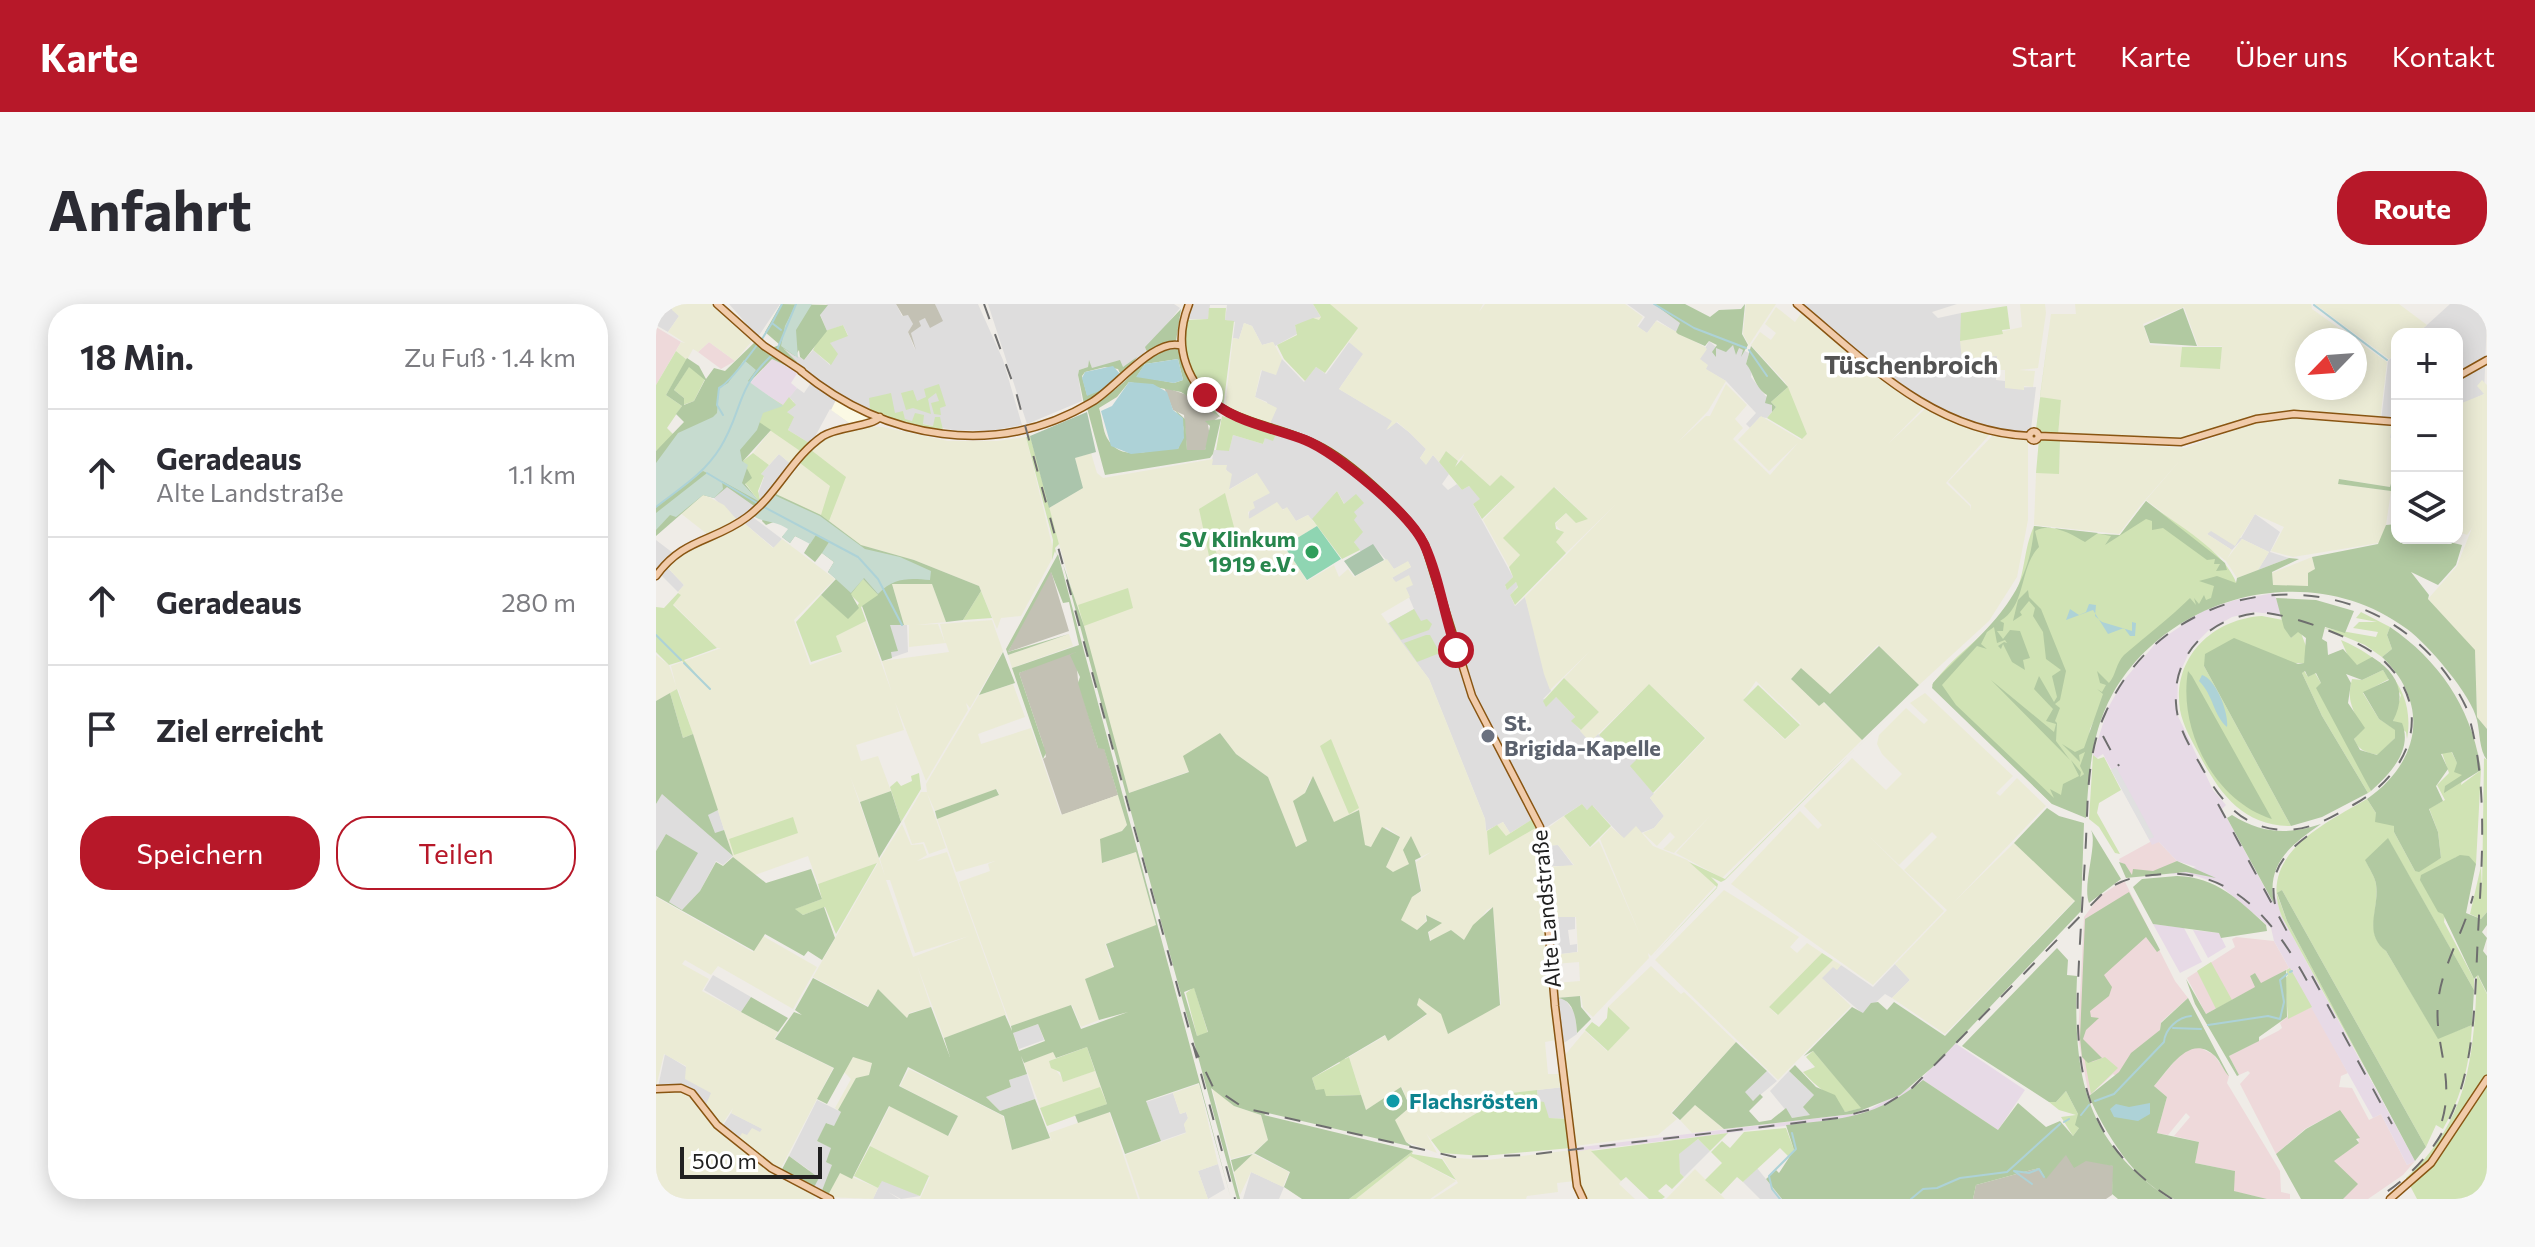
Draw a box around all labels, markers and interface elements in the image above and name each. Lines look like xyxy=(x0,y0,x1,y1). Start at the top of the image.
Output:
text: Karte xyxy=(40,33,138,80)
text: Start xyxy=(2011,39,2076,73)
text: Karte xyxy=(2120,39,2191,73)
text: Über uns xyxy=(2235,39,2348,73)
text: Kontakt xyxy=(2392,39,2495,73)
button: Route xyxy=(2337,171,2487,245)
text: Anfahrt xyxy=(48,174,252,243)
north arrow xyxy=(2295,328,2367,400)
map controls xyxy=(2391,328,2463,544)
button: + xyxy=(2391,328,2463,400)
text: 18 Min. xyxy=(80,335,194,377)
text: Zu Fuß · 1.4 km xyxy=(404,341,576,372)
district label: Tüschenbroich xyxy=(1824,348,1998,379)
route end xyxy=(1187,377,1223,413)
button: − xyxy=(2391,400,2463,472)
text: Geradeaus xyxy=(156,439,302,476)
icon: ahead xyxy=(80,451,124,495)
text: 1.1 km xyxy=(508,458,576,489)
button: layers xyxy=(2391,472,2463,544)
text: Alte Landstraße xyxy=(156,476,344,507)
place label: SV Klinkum 1919 e.V. xyxy=(1179,525,1296,577)
marker: SV Klinkum 1919 e.V. xyxy=(1303,543,1321,561)
icon: ahead xyxy=(80,579,124,623)
text: Geradeaus xyxy=(156,583,302,620)
text: 280 m xyxy=(501,586,576,617)
route start xyxy=(1438,632,1474,668)
icon: arrive xyxy=(80,707,124,751)
place label: St. Brigida-Kapelle xyxy=(1504,709,1661,761)
text: Ziel erreicht xyxy=(156,711,324,748)
marker: St. Brigida-Kapelle xyxy=(1479,727,1497,745)
button: Speichern xyxy=(80,816,320,890)
button: Teilen xyxy=(336,816,576,890)
street label: Alte Landstraße xyxy=(1525,829,1566,989)
place label: Flachsrösten xyxy=(1409,1087,1538,1114)
marker: Flachsrösten xyxy=(1384,1092,1402,1110)
scale bar xyxy=(680,1143,822,1179)
text: 500 m xyxy=(692,1147,757,1174)

